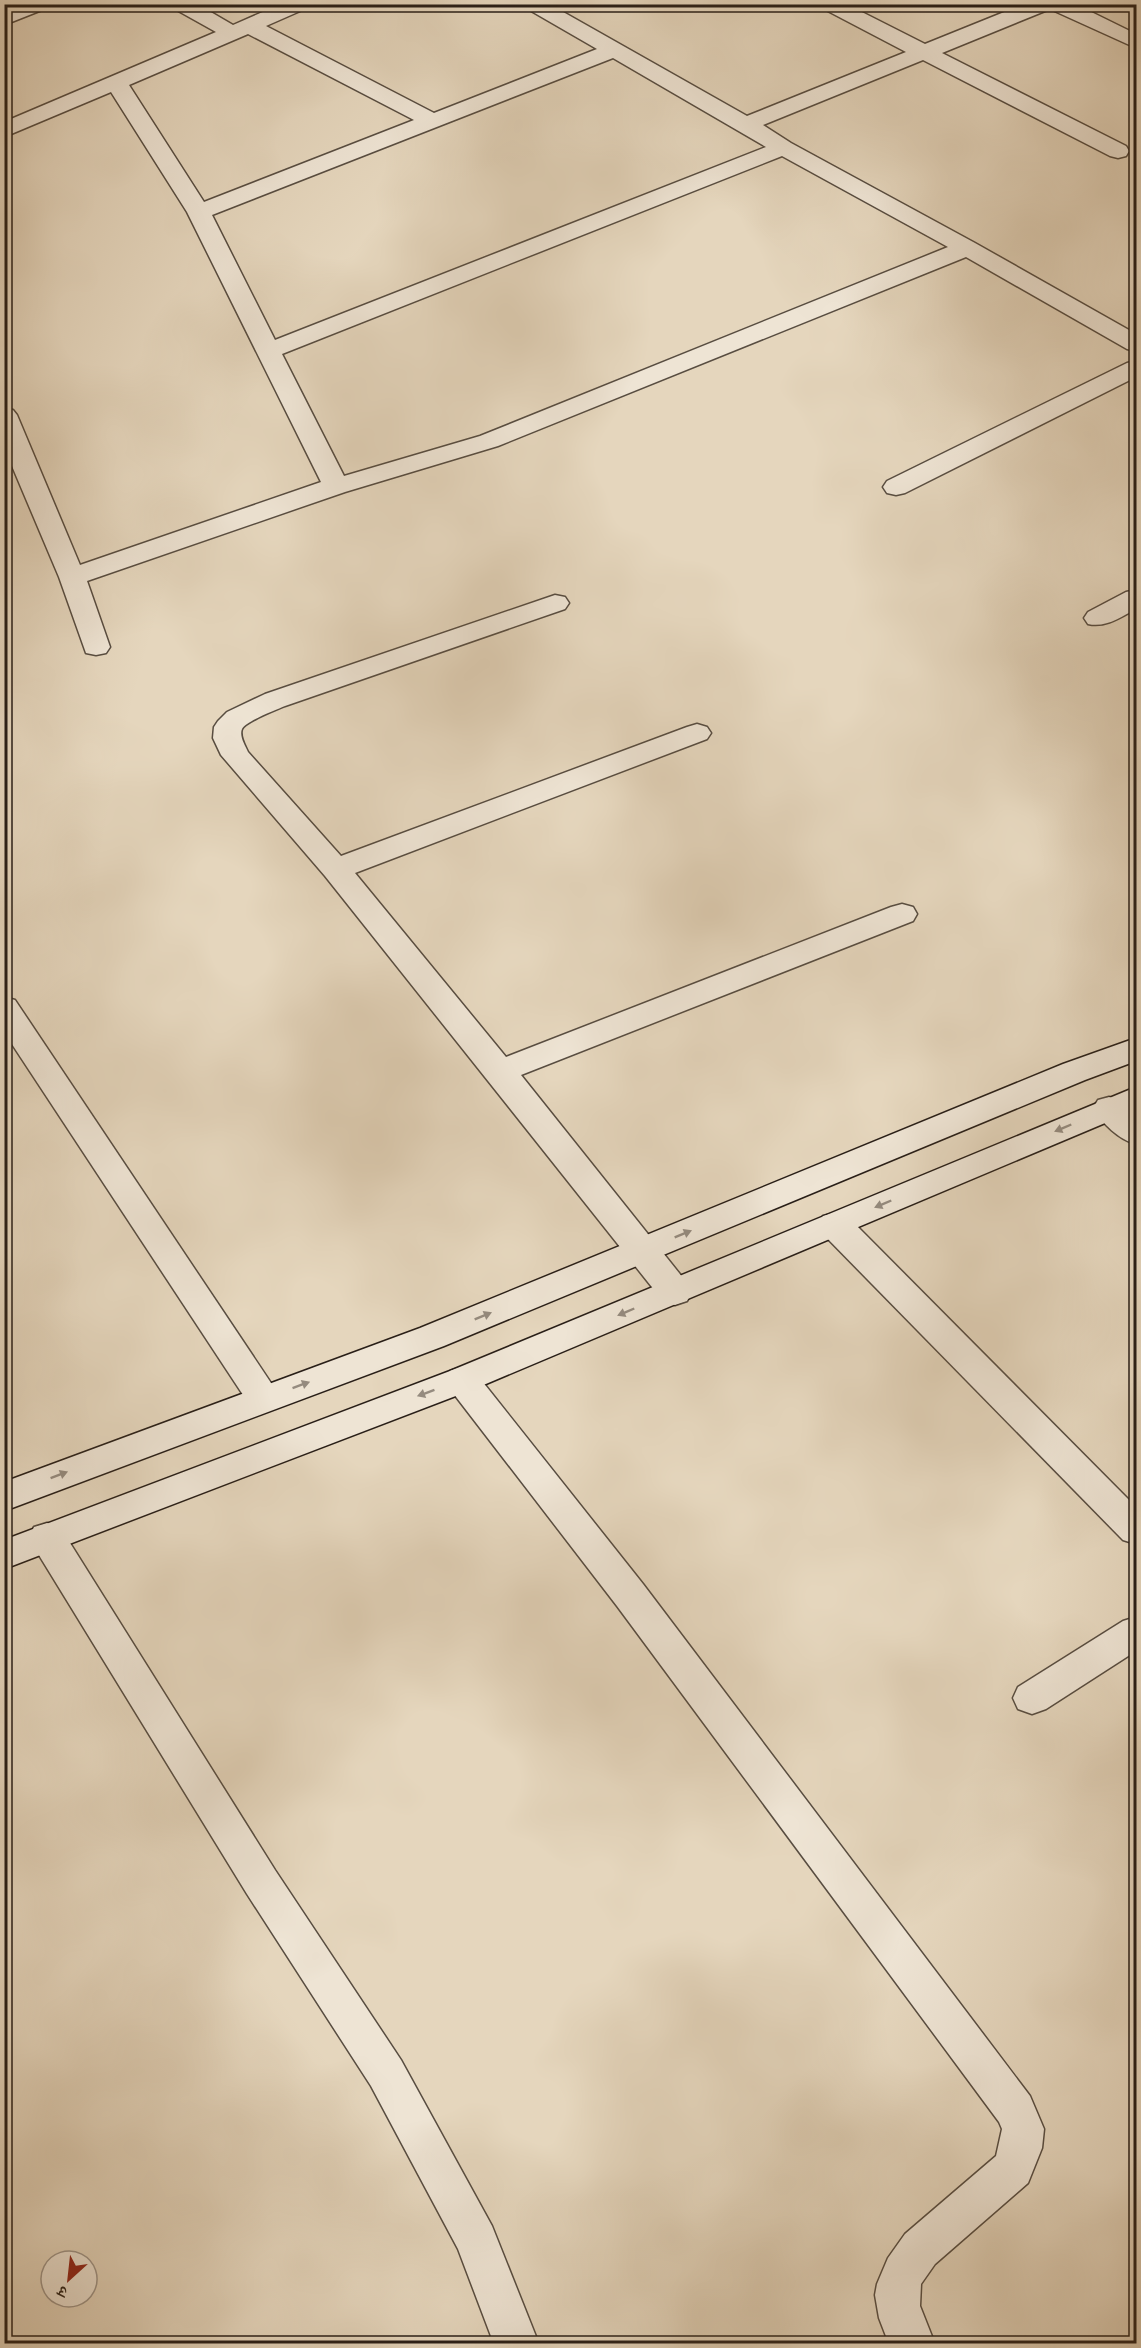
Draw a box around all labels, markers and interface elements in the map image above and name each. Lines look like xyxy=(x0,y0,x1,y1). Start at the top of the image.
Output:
one-way arrow xyxy=(1054,1124,1072,1133)
one-way arrow xyxy=(874,1199,892,1209)
one-way arrow xyxy=(674,1229,692,1238)
one-way arrow xyxy=(617,1308,635,1317)
one-way arrow xyxy=(474,1311,492,1320)
one-way arrow xyxy=(292,1379,310,1389)
one-way arrow xyxy=(417,1389,435,1399)
one-way arrow xyxy=(50,1470,68,1480)
north arrow xyxy=(39,2249,99,2309)
text: उ xyxy=(54,2281,71,2300)

